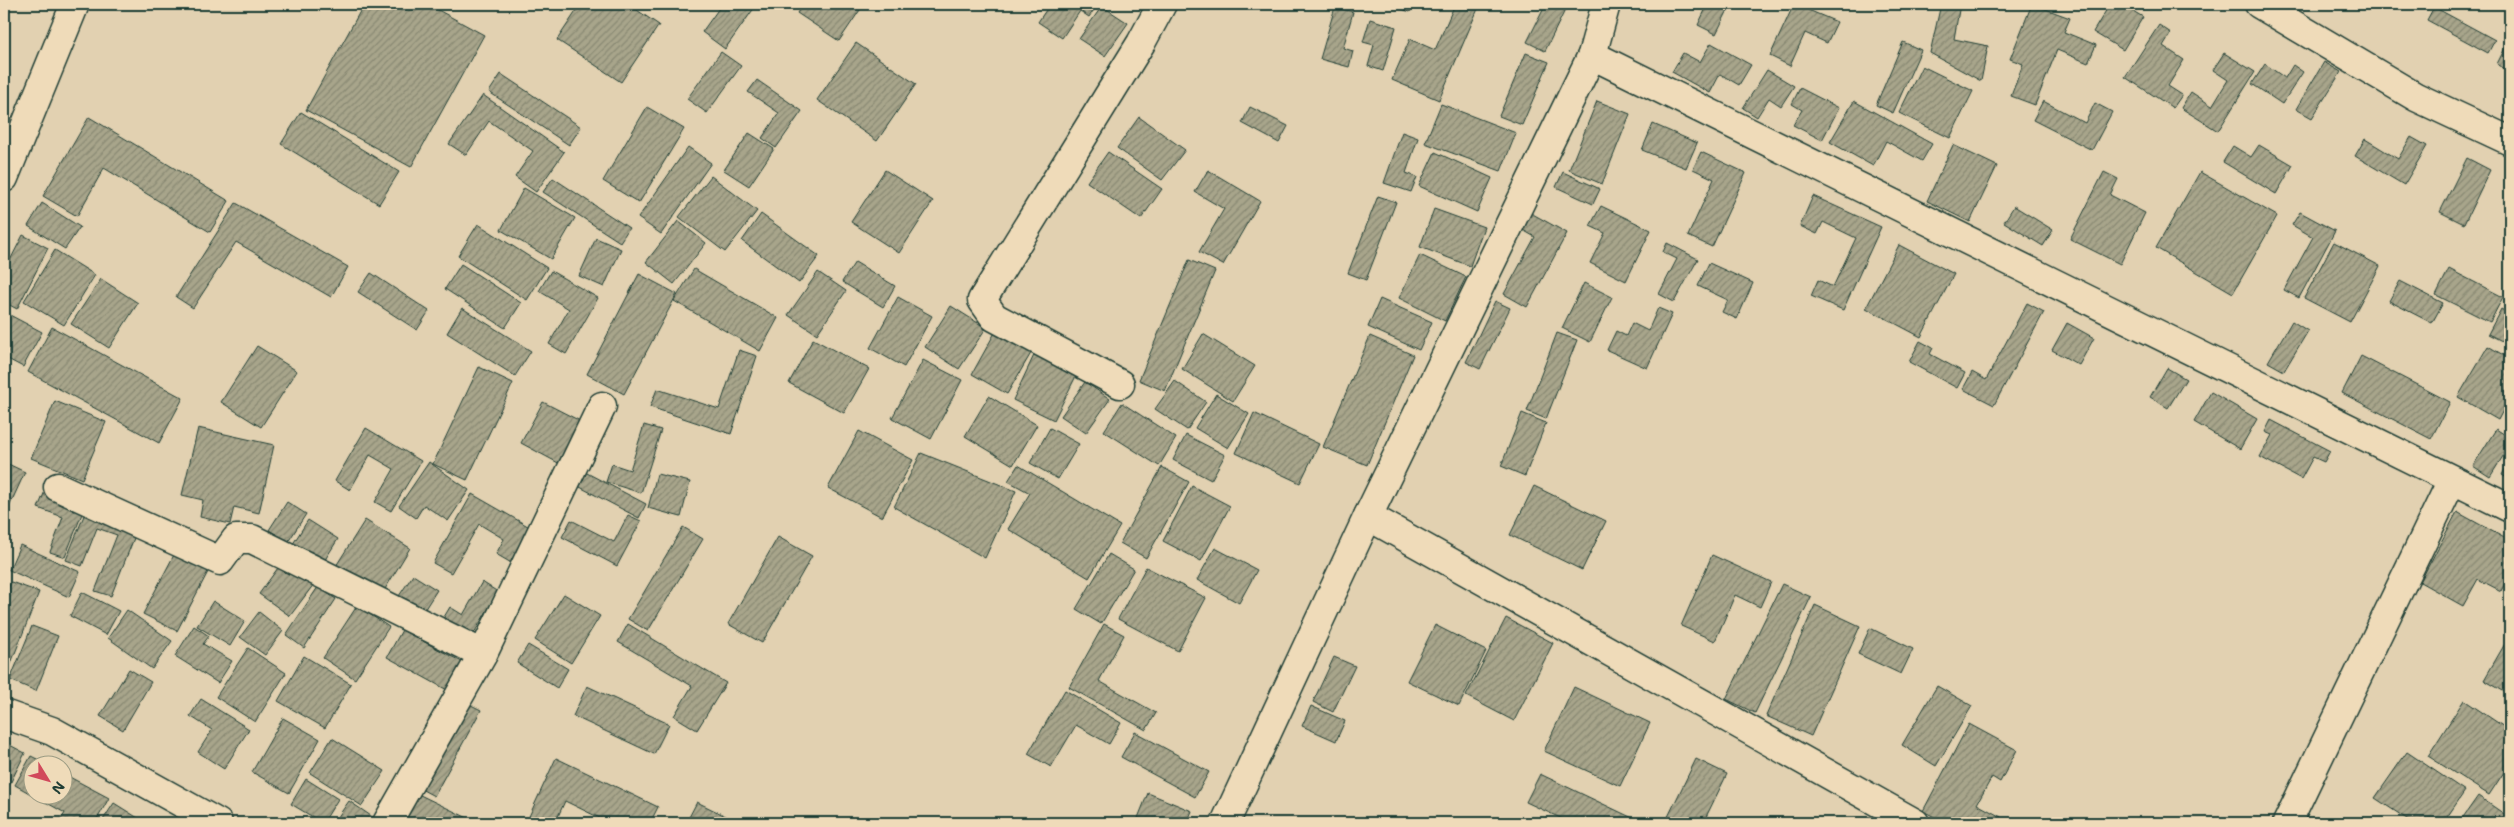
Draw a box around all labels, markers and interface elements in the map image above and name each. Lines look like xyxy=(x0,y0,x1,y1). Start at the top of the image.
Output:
north arrow xyxy=(22,754,72,804)
text: N xyxy=(48,778,69,798)

